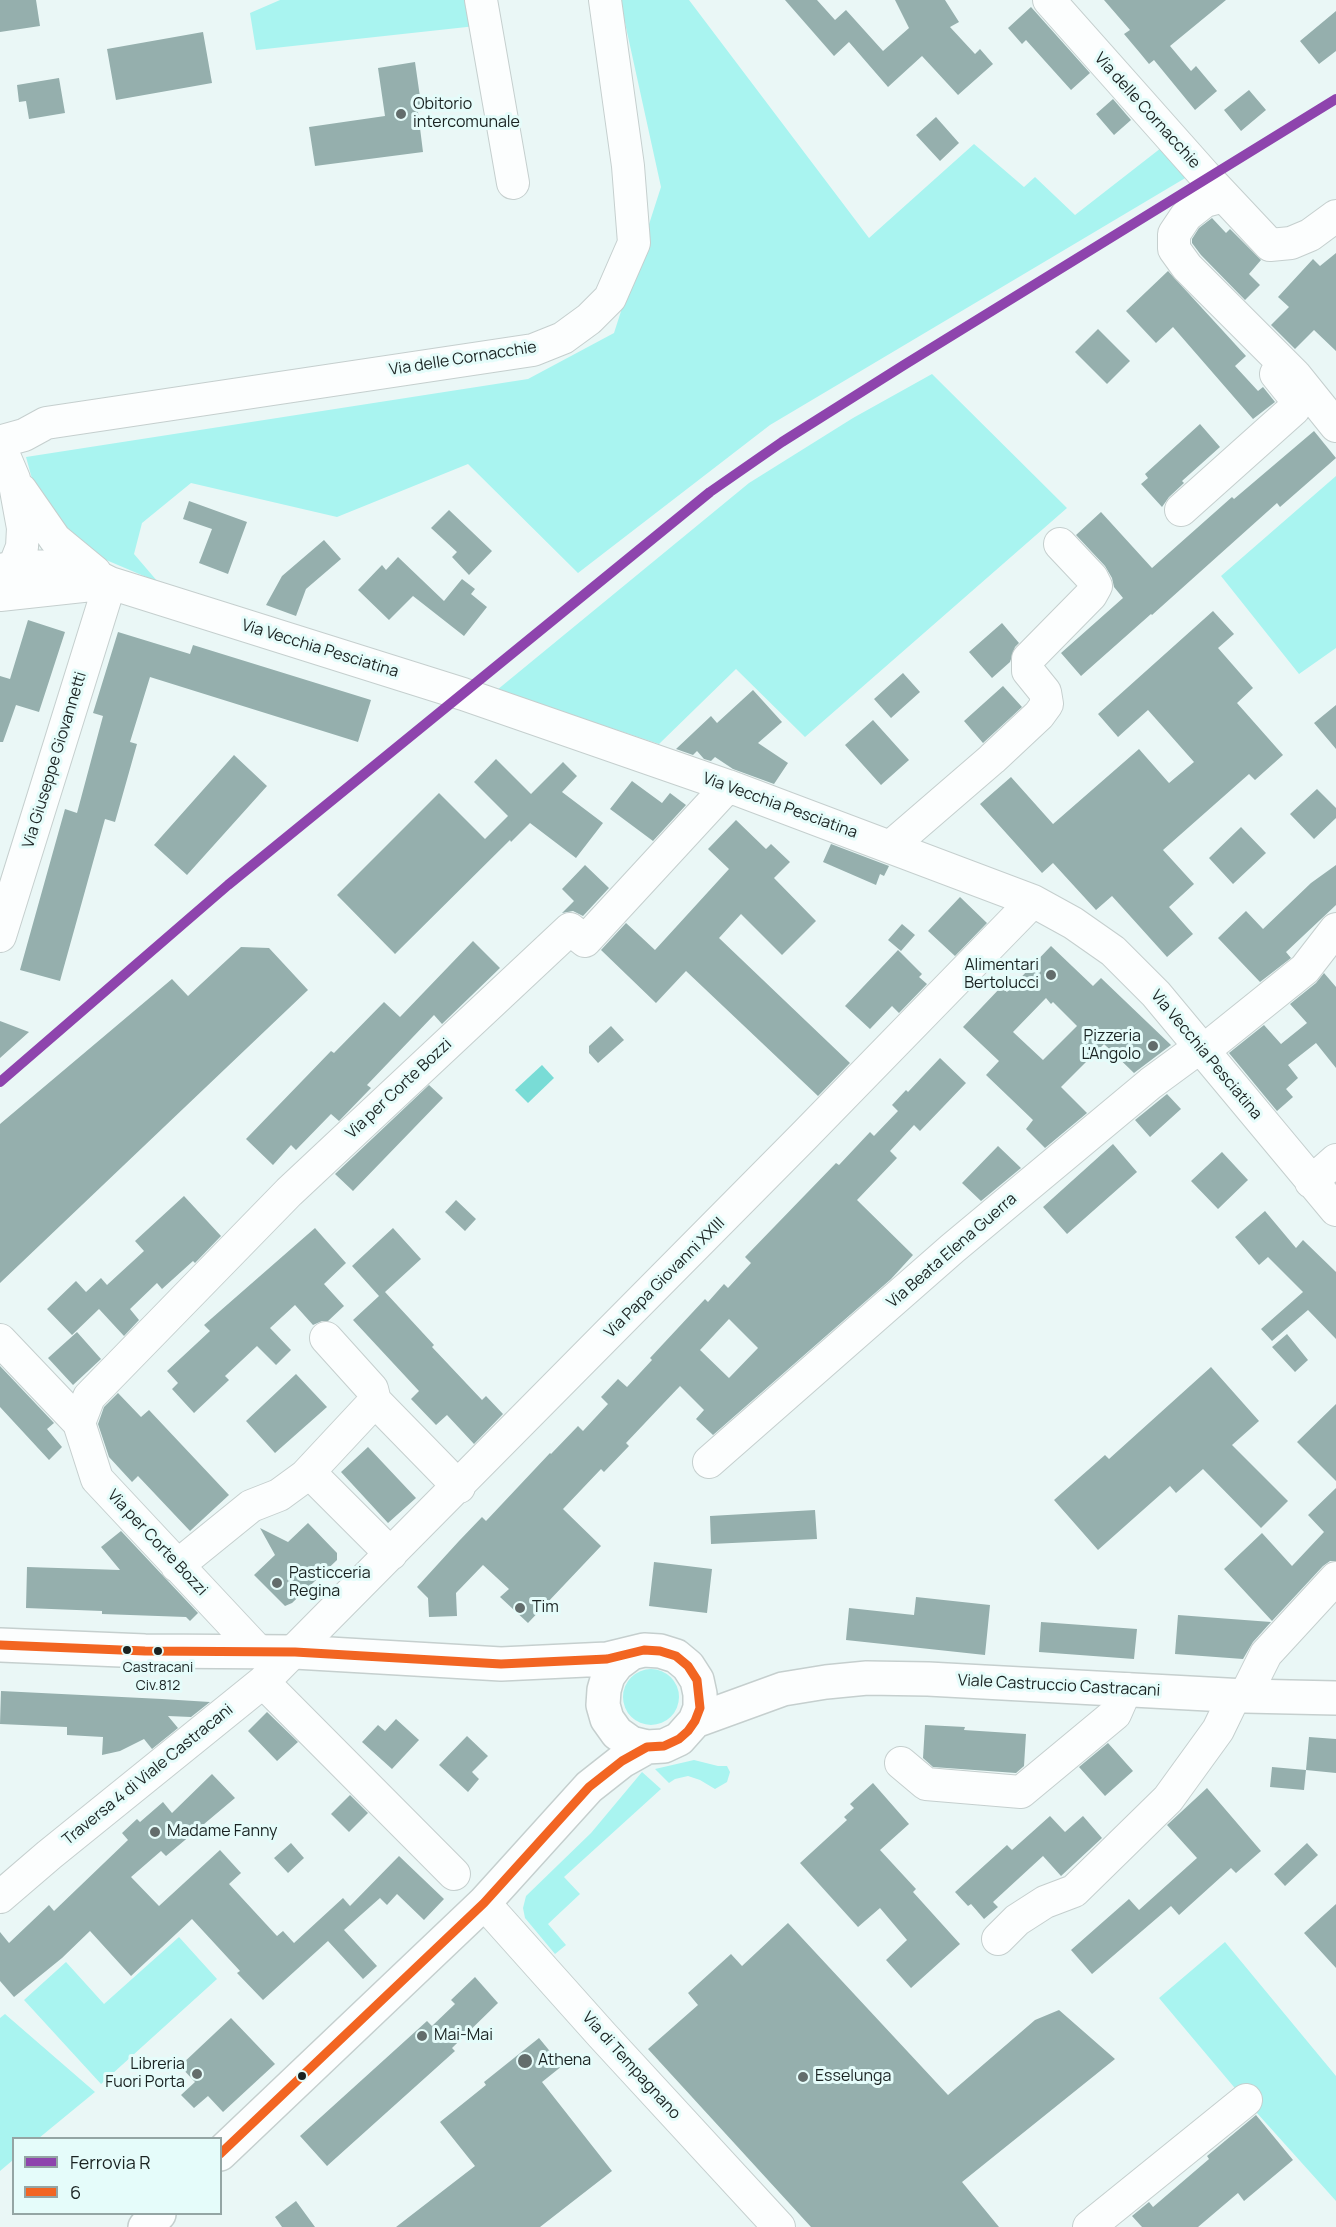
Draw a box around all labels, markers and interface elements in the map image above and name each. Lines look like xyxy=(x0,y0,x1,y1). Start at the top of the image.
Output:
street label: Via delle Cornacchie xyxy=(1090,49,1204,173)
place label: Obitorio intercomunale xyxy=(413,95,520,133)
marker: Obitorio intercomunale xyxy=(394,107,408,121)
street label: Via delle Cornacchie xyxy=(388,338,538,380)
street label: Via Vecchia Pesciatina xyxy=(239,616,401,682)
street label: Via Giuseppe Giovannetti xyxy=(19,670,91,850)
street label: Via Vecchia Pesciatina xyxy=(700,769,860,843)
place label: Alimentari Bertolucci xyxy=(964,956,1039,994)
marker: Alimentari Bertolucci xyxy=(1044,968,1058,982)
street label: Via Vecchia Pesciatina xyxy=(1146,986,1266,1124)
place label: Pizzeria L'Angolo xyxy=(1081,1027,1141,1065)
street label: Via per Corte Bozzi xyxy=(342,1035,456,1143)
marker: Pizzeria L'Angolo xyxy=(1146,1039,1160,1053)
street label: Via Beata Elena Guerra xyxy=(883,1190,1021,1312)
street label: Via Papa Giovanni XXIII xyxy=(601,1214,729,1342)
street label: Via per Corte Bozzi xyxy=(103,1486,211,1600)
place label: Pasticceria Regina xyxy=(289,1564,371,1602)
marker: Pasticceria Regina xyxy=(270,1576,284,1590)
place label: Tim xyxy=(532,1598,559,1618)
marker: Tim xyxy=(513,1601,527,1615)
unlabelled marker xyxy=(121,1644,133,1656)
marker: Castracani Civ.812 xyxy=(152,1645,164,1657)
place label: Castracani Civ.812 xyxy=(123,1660,193,1692)
street label: Viale Castruccio Castracani xyxy=(957,1671,1161,1701)
street label: Traversa 4 di Viale Castracani xyxy=(59,1700,237,1850)
place label: Madame Fanny xyxy=(167,1822,278,1842)
marker: Madame Fanny xyxy=(148,1825,162,1839)
street label: Via di Tempagnano xyxy=(578,2008,684,2124)
place label: Mai-Mai xyxy=(434,2026,493,2046)
marker: Mai-Mai xyxy=(415,2029,429,2043)
place label: Athena xyxy=(538,2051,591,2071)
marker: Athena xyxy=(516,2052,534,2070)
place label: Libreria Fuori Porta xyxy=(105,2055,185,2093)
marker: Libreria Fuori Porta xyxy=(190,2067,204,2081)
place label: Esselunga xyxy=(815,2067,891,2087)
unlabelled marker xyxy=(296,2070,308,2082)
marker: Esselunga xyxy=(796,2070,810,2084)
legend xyxy=(12,2137,222,2215)
text: Ferrovia R xyxy=(70,2150,151,2174)
text: 6 xyxy=(70,2180,81,2204)

